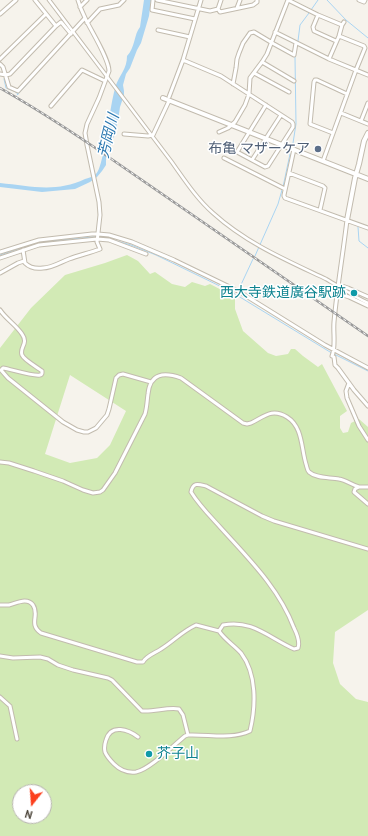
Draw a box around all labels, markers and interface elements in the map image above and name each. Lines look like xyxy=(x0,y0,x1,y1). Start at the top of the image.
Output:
water label: 芳岡川 xyxy=(95,112,123,160)
place label: 布亀 マザーケア xyxy=(208,141,310,157)
marker: 布亀 マザーケア xyxy=(313,144,323,154)
place label: 西大寺鉄道廣谷駅跡 xyxy=(220,285,346,301)
marker: 西大寺鉄道廣谷駅跡 xyxy=(349,288,359,298)
place label: 芥子山 xyxy=(157,746,199,762)
marker: 芥子山 xyxy=(144,749,154,759)
north arrow xyxy=(12,784,52,824)
text: N xyxy=(23,807,34,822)

